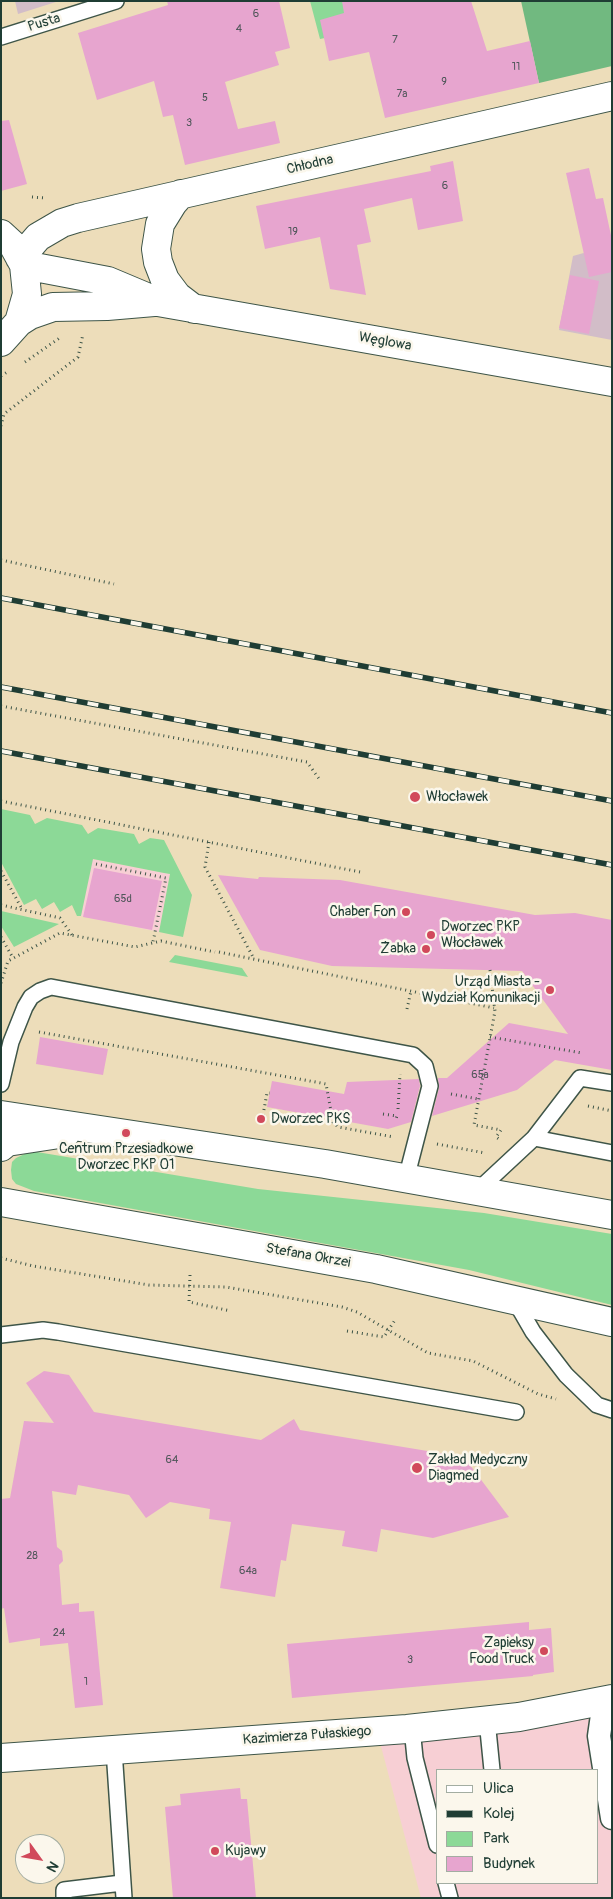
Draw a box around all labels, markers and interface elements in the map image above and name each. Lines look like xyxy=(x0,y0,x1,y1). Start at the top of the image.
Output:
house number: 6 xyxy=(253,7,259,21)
street label: Pusta xyxy=(26,10,62,36)
house number: 4 xyxy=(236,22,242,36)
house number: 7 xyxy=(392,33,398,47)
house number: 11 xyxy=(512,60,520,74)
house number: 9 xyxy=(441,75,447,89)
house number: 7a xyxy=(397,87,407,101)
house number: 5 xyxy=(202,91,208,105)
house number: 3 xyxy=(186,116,192,130)
street label: Chłodna xyxy=(285,151,335,179)
house number: 6 xyxy=(442,179,448,193)
house number: 19 xyxy=(288,225,298,239)
street label: Węglowa xyxy=(357,329,413,355)
place label: Włocławek xyxy=(426,789,488,805)
marker: Włocławek xyxy=(408,790,422,804)
house number: 65d xyxy=(114,892,132,906)
place label: Chaber Fon xyxy=(329,904,396,920)
marker: Chaber Fon xyxy=(400,906,412,918)
place label: Dworzec PKP Włocławek xyxy=(441,919,520,952)
marker: Dworzec PKP Włocławek xyxy=(425,929,437,941)
place label: Żabka xyxy=(380,941,416,957)
marker: Żabka xyxy=(420,943,432,955)
place label: Urząd Miasta - Wydział Komunikacji xyxy=(422,974,540,1006)
marker: Urząd Miasta - Wydział Komunikacji xyxy=(544,984,556,996)
house number: 65a xyxy=(471,1068,489,1082)
place label: Dworzec PKS xyxy=(271,1111,350,1127)
marker: Dworzec PKS xyxy=(255,1113,267,1125)
marker: Centrum Przesiadkowe Dworzec PKP 01 xyxy=(120,1127,132,1139)
place label: Centrum Przesiadkowe Dworzec PKP 01 xyxy=(59,1141,193,1174)
street label: Stefana Okrzei xyxy=(264,1240,352,1272)
place label: Zakład Medyczny Diagmed xyxy=(428,1452,528,1484)
house number: 64 xyxy=(166,1453,178,1467)
marker: Zakład Medyczny Diagmed xyxy=(410,1461,424,1475)
house number: 28 xyxy=(26,1549,38,1563)
house number: 64a xyxy=(239,1564,257,1578)
house number: 24 xyxy=(53,1626,65,1640)
place label: Zapieksy Food Truck xyxy=(469,1635,534,1668)
marker: Zapieksy Food Truck xyxy=(538,1645,550,1657)
house number: 3 xyxy=(407,1653,413,1667)
house number: 1 xyxy=(84,1675,88,1689)
street label: Kazimierza Pułaskiego xyxy=(242,1723,372,1749)
legend xyxy=(436,1769,598,1884)
text: Ulica xyxy=(483,1779,514,1798)
text: Kolej xyxy=(483,1804,515,1823)
text: Park xyxy=(483,1829,509,1848)
north arrow xyxy=(15,1834,65,1884)
place label: Kujawy xyxy=(225,1843,266,1859)
marker: Kujawy xyxy=(209,1845,221,1857)
text: Budynek xyxy=(483,1854,535,1873)
text: N xyxy=(43,1858,62,1875)

